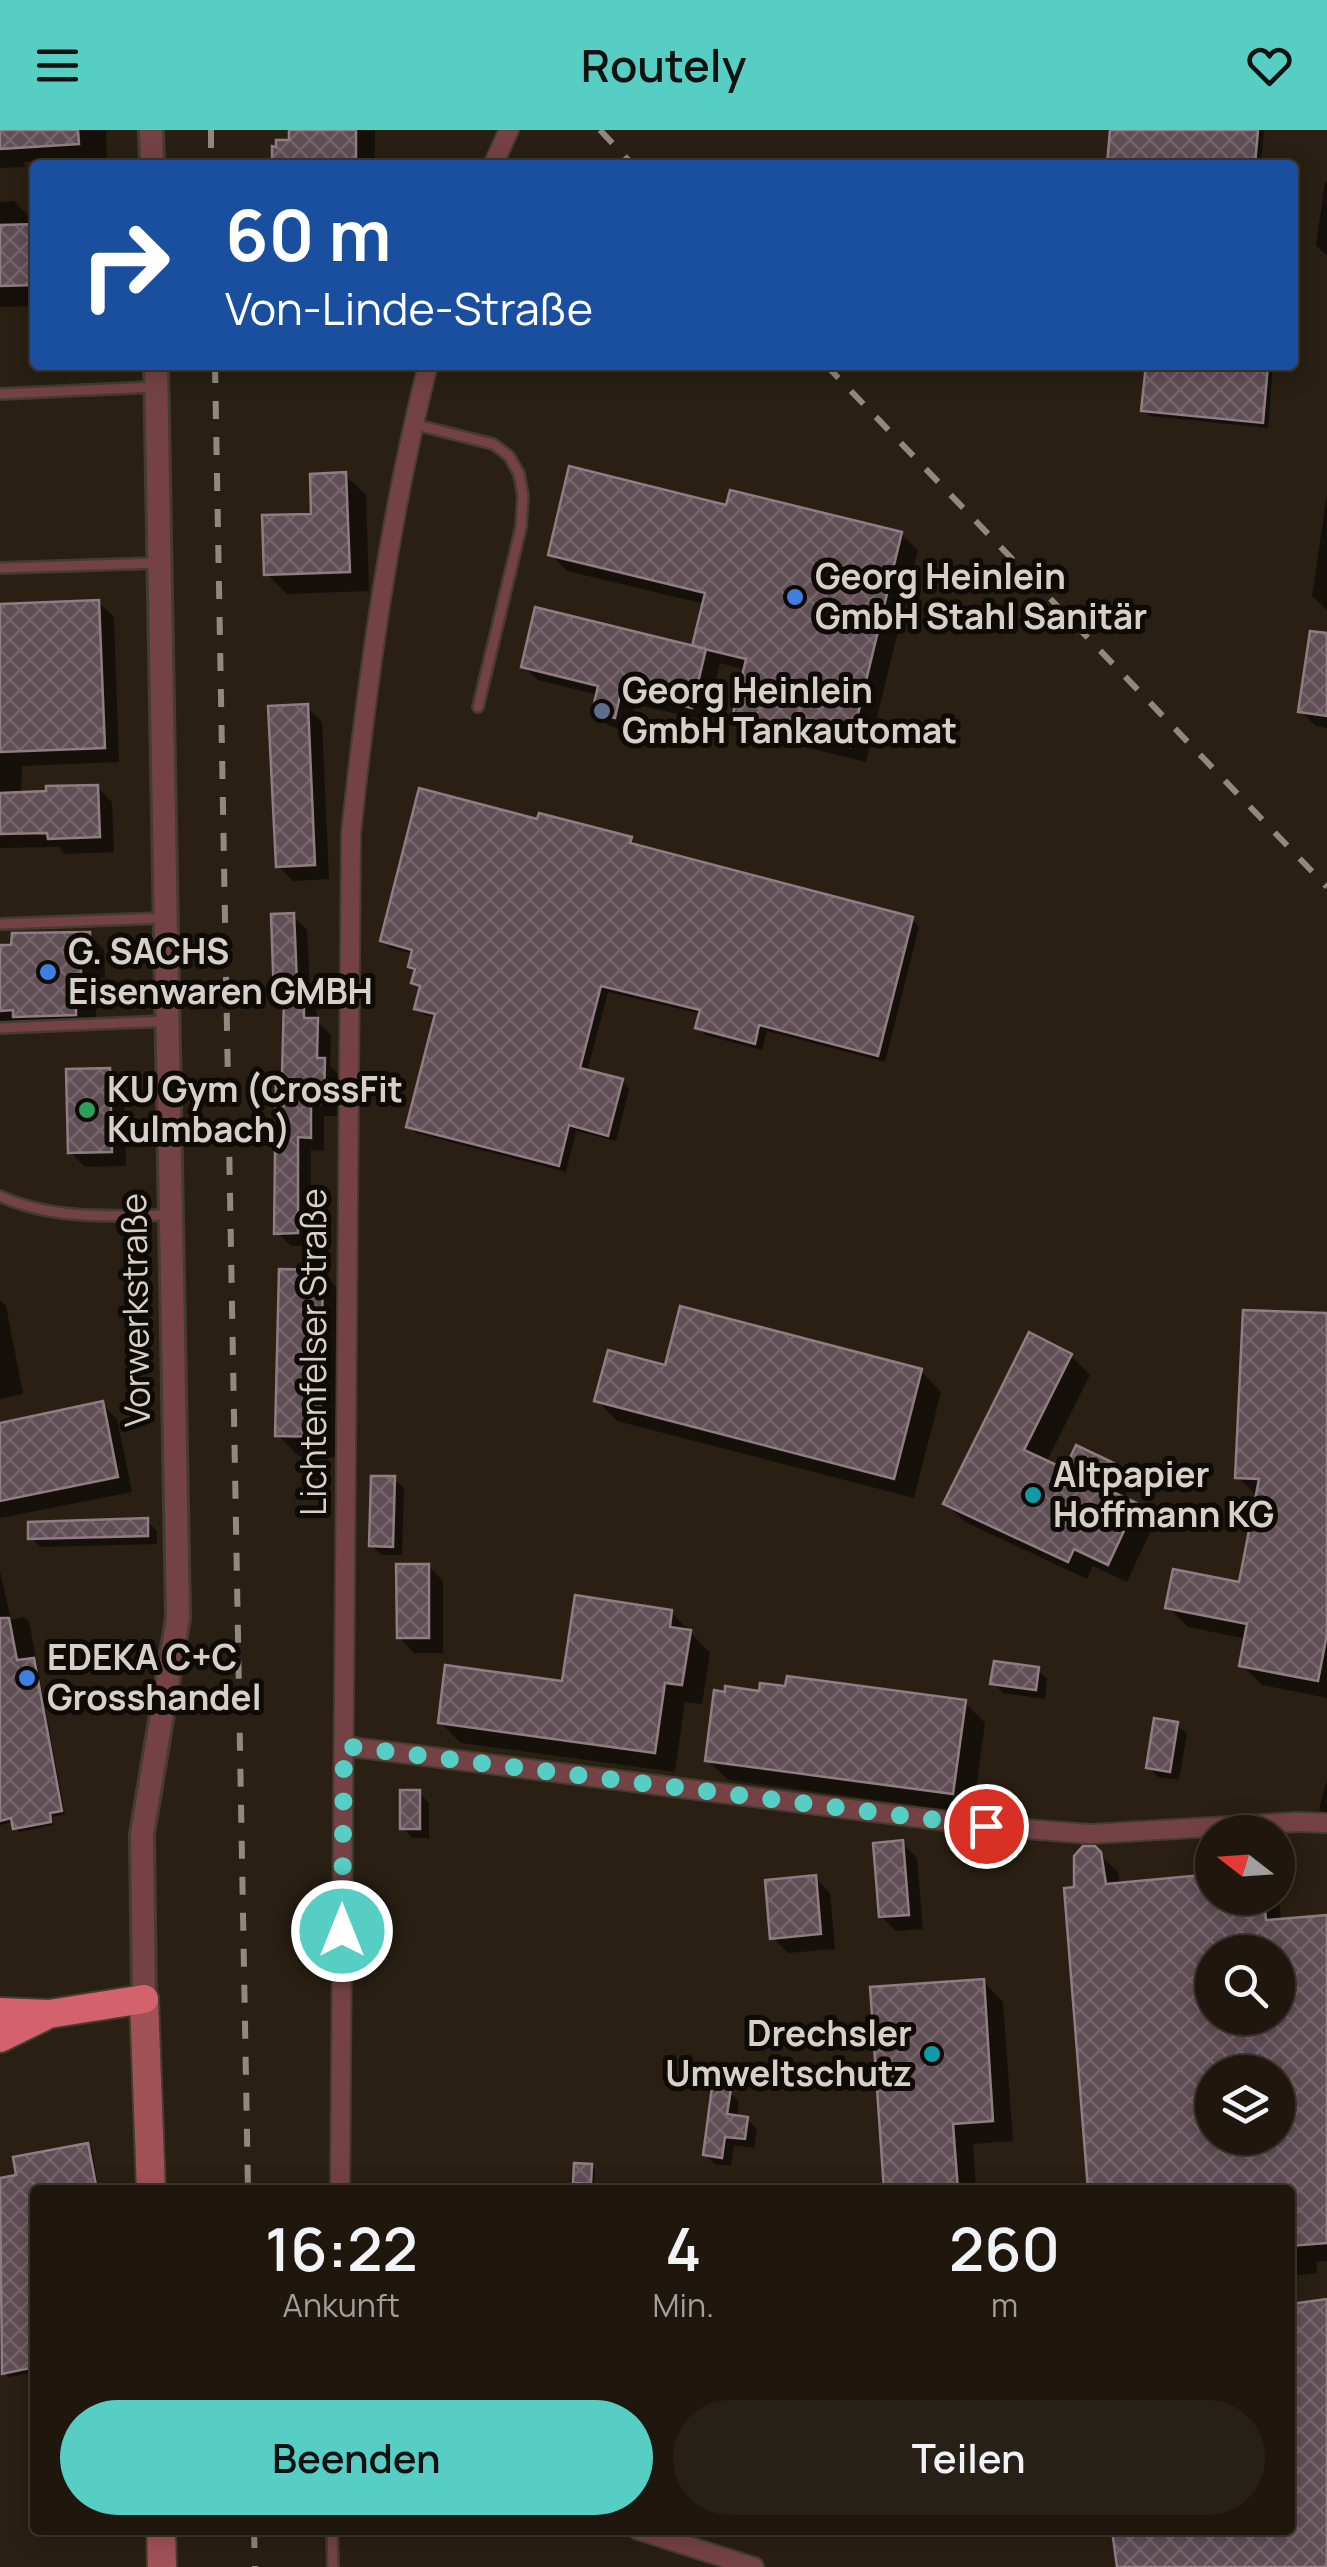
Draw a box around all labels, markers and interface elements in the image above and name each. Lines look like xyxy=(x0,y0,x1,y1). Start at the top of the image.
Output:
text: Routely xyxy=(581,34,746,96)
icon: menu xyxy=(30,38,85,93)
icon: heart xyxy=(1242,38,1297,93)
text: 60 m xyxy=(225,186,392,282)
icon: right xyxy=(60,200,190,330)
text: Von-Linde-Straße xyxy=(225,277,593,339)
place label: Georg Heinlein GmbH Stahl Sanitär xyxy=(815,552,1147,640)
marker: Georg Heinlein GmbH Stahl Sanitär xyxy=(784,586,806,608)
place label: Georg Heinlein GmbH Tankautomat xyxy=(622,666,957,754)
marker: Georg Heinlein GmbH Tankautomat xyxy=(591,700,613,722)
place label: G. SACHS Eisenwaren GMBH xyxy=(68,927,373,1015)
marker: G. SACHS Eisenwaren GMBH xyxy=(37,961,59,983)
place label: KU Gym (CrossFit Kulmbach) xyxy=(107,1065,403,1153)
marker: KU Gym (CrossFit Kulmbach) xyxy=(76,1099,98,1121)
street label: Lichtenfelser Straße xyxy=(289,1188,337,1516)
street label: Vorwerkstraße xyxy=(109,1193,161,1427)
place label: Altpapier Hoffmann KG xyxy=(1053,1450,1274,1538)
marker: Altpapier Hoffmann KG xyxy=(1022,1484,1044,1506)
place label: EDEKA C+C Grosshandel xyxy=(47,1633,261,1721)
marker: EDEKA C+C Grosshandel xyxy=(16,1667,38,1689)
pin xyxy=(944,1784,1029,1869)
icon: arrive xyxy=(959,1799,1014,1854)
north arrow xyxy=(1195,1815,1295,1915)
map controls xyxy=(1195,1815,1295,2155)
position arrow xyxy=(290,1879,394,1983)
button: search xyxy=(1195,1935,1295,2035)
place label: Drechsler Umweltschutz xyxy=(665,2009,912,2097)
marker: Drechsler Umweltschutz xyxy=(921,2043,943,2065)
button: layers xyxy=(1195,2055,1295,2155)
text: 16:22 xyxy=(265,2207,418,2289)
text: 4 xyxy=(665,2207,701,2289)
text: 260 xyxy=(949,2207,1060,2289)
text: Ankunft xyxy=(283,2283,400,2327)
text: Min. xyxy=(653,2283,714,2327)
text: m xyxy=(991,2283,1018,2327)
button: Beenden xyxy=(60,2400,653,2515)
button: Teilen xyxy=(673,2400,1265,2515)

